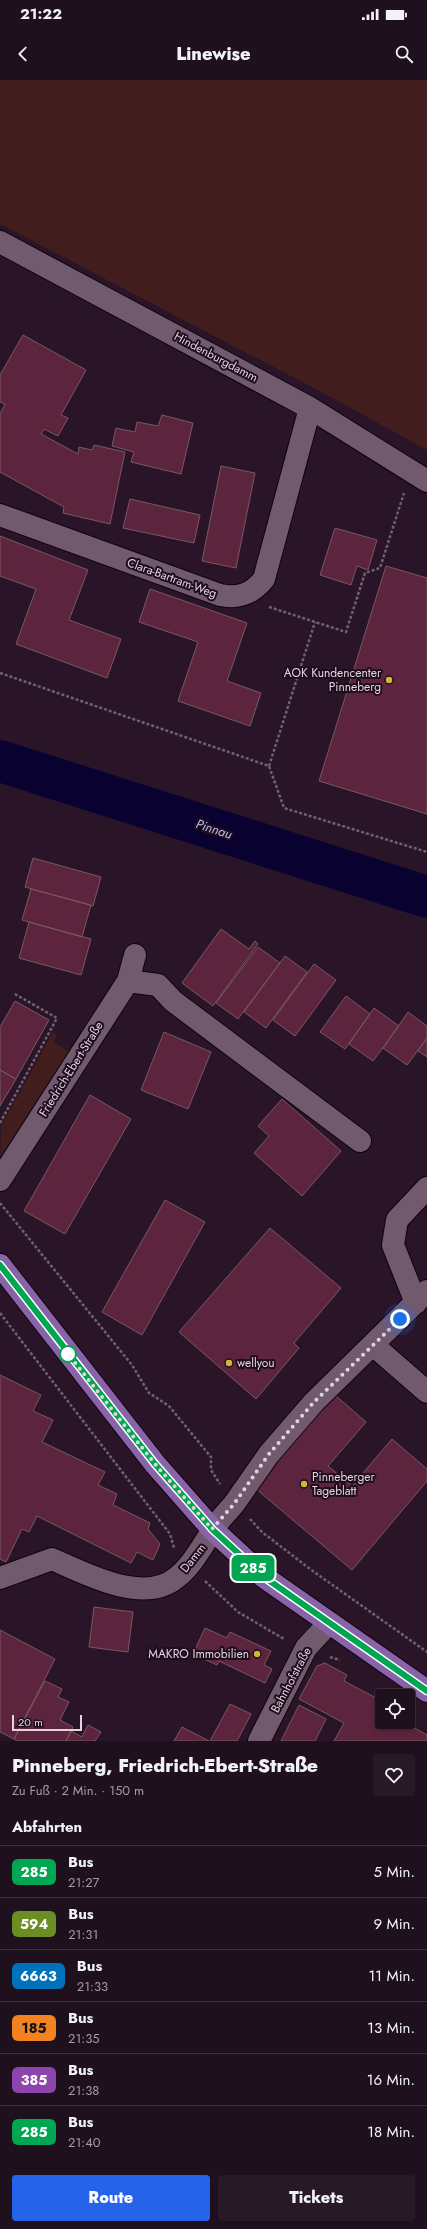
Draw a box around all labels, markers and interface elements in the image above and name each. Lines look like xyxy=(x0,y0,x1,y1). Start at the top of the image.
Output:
text: 21:22 xyxy=(20,3,62,25)
text: Linewise xyxy=(176,41,251,67)
icon: back xyxy=(12,43,34,65)
icon: search xyxy=(393,43,415,65)
street label: Hindenburgdamm xyxy=(171,327,261,387)
street label: Clara-Bartram-Weg xyxy=(125,553,219,603)
place label: AOK Kundencenter Pinneberg xyxy=(284,664,382,696)
marker: AOK Kundencenter Pinneberg xyxy=(384,675,394,685)
water label: Pinnau xyxy=(193,814,235,844)
street label: Friedrich-Ebert-Straße xyxy=(34,1018,108,1120)
your location xyxy=(390,1309,410,1329)
unlabelled marker xyxy=(59,1345,77,1363)
place label: wellyou xyxy=(237,1354,275,1372)
marker: wellyou xyxy=(224,1358,234,1368)
place label: Pinneberger Tageblatt xyxy=(312,1468,375,1500)
marker: Pinneberger Tageblatt xyxy=(299,1479,309,1489)
street label: Damm xyxy=(176,1540,210,1576)
line badge: 285 xyxy=(230,1555,276,1581)
text: 285 xyxy=(240,1558,267,1578)
street label: Bahnhofstraße xyxy=(266,1644,316,1716)
place label: MAKRO Immobilien xyxy=(148,1645,249,1663)
marker: MAKRO Immobilien xyxy=(252,1649,262,1659)
map controls xyxy=(375,1689,415,1729)
button: locate xyxy=(375,1689,415,1729)
scale bar xyxy=(12,1713,82,1732)
text: 20 m xyxy=(18,1714,43,1730)
text: Pinneberg, Friedrich-Ebert-Straße xyxy=(12,1752,318,1779)
button: heart xyxy=(373,1754,415,1796)
text: Zu Fuß · 2 Min. · 150 m xyxy=(12,1781,144,1800)
text: Abfahrten xyxy=(12,1816,82,1838)
text: Bus xyxy=(68,1851,93,1873)
text: 5 Min. xyxy=(374,1861,415,1883)
text: 285 xyxy=(21,1862,48,1882)
text: 21:27 xyxy=(68,1873,99,1892)
text: Bus xyxy=(68,1903,94,1925)
text: 9 Min. xyxy=(373,1913,415,1935)
text: 594 xyxy=(20,1914,48,1934)
text: 21:31 xyxy=(68,1925,98,1944)
text: Bus xyxy=(77,1955,102,1977)
text: 11 Min. xyxy=(369,1965,415,1987)
text: 6663 xyxy=(20,1966,57,1986)
text: 21:33 xyxy=(77,1977,108,1996)
text: Bus xyxy=(68,2007,93,2029)
text: 13 Min. xyxy=(367,2017,415,2039)
text: 185 xyxy=(22,2018,46,2038)
text: 21:35 xyxy=(68,2029,100,2048)
text: Bus xyxy=(68,2059,93,2081)
text: 16 Min. xyxy=(367,2069,415,2091)
text: 385 xyxy=(21,2070,47,2090)
text: 21:38 xyxy=(68,2081,99,2100)
text: Bus xyxy=(68,2111,93,2133)
text: 18 Min. xyxy=(367,2121,415,2143)
text: 285 xyxy=(21,2122,48,2142)
text: 21:40 xyxy=(68,2133,101,2152)
button: Route xyxy=(12,2175,210,2221)
button: Tickets xyxy=(218,2175,415,2221)

